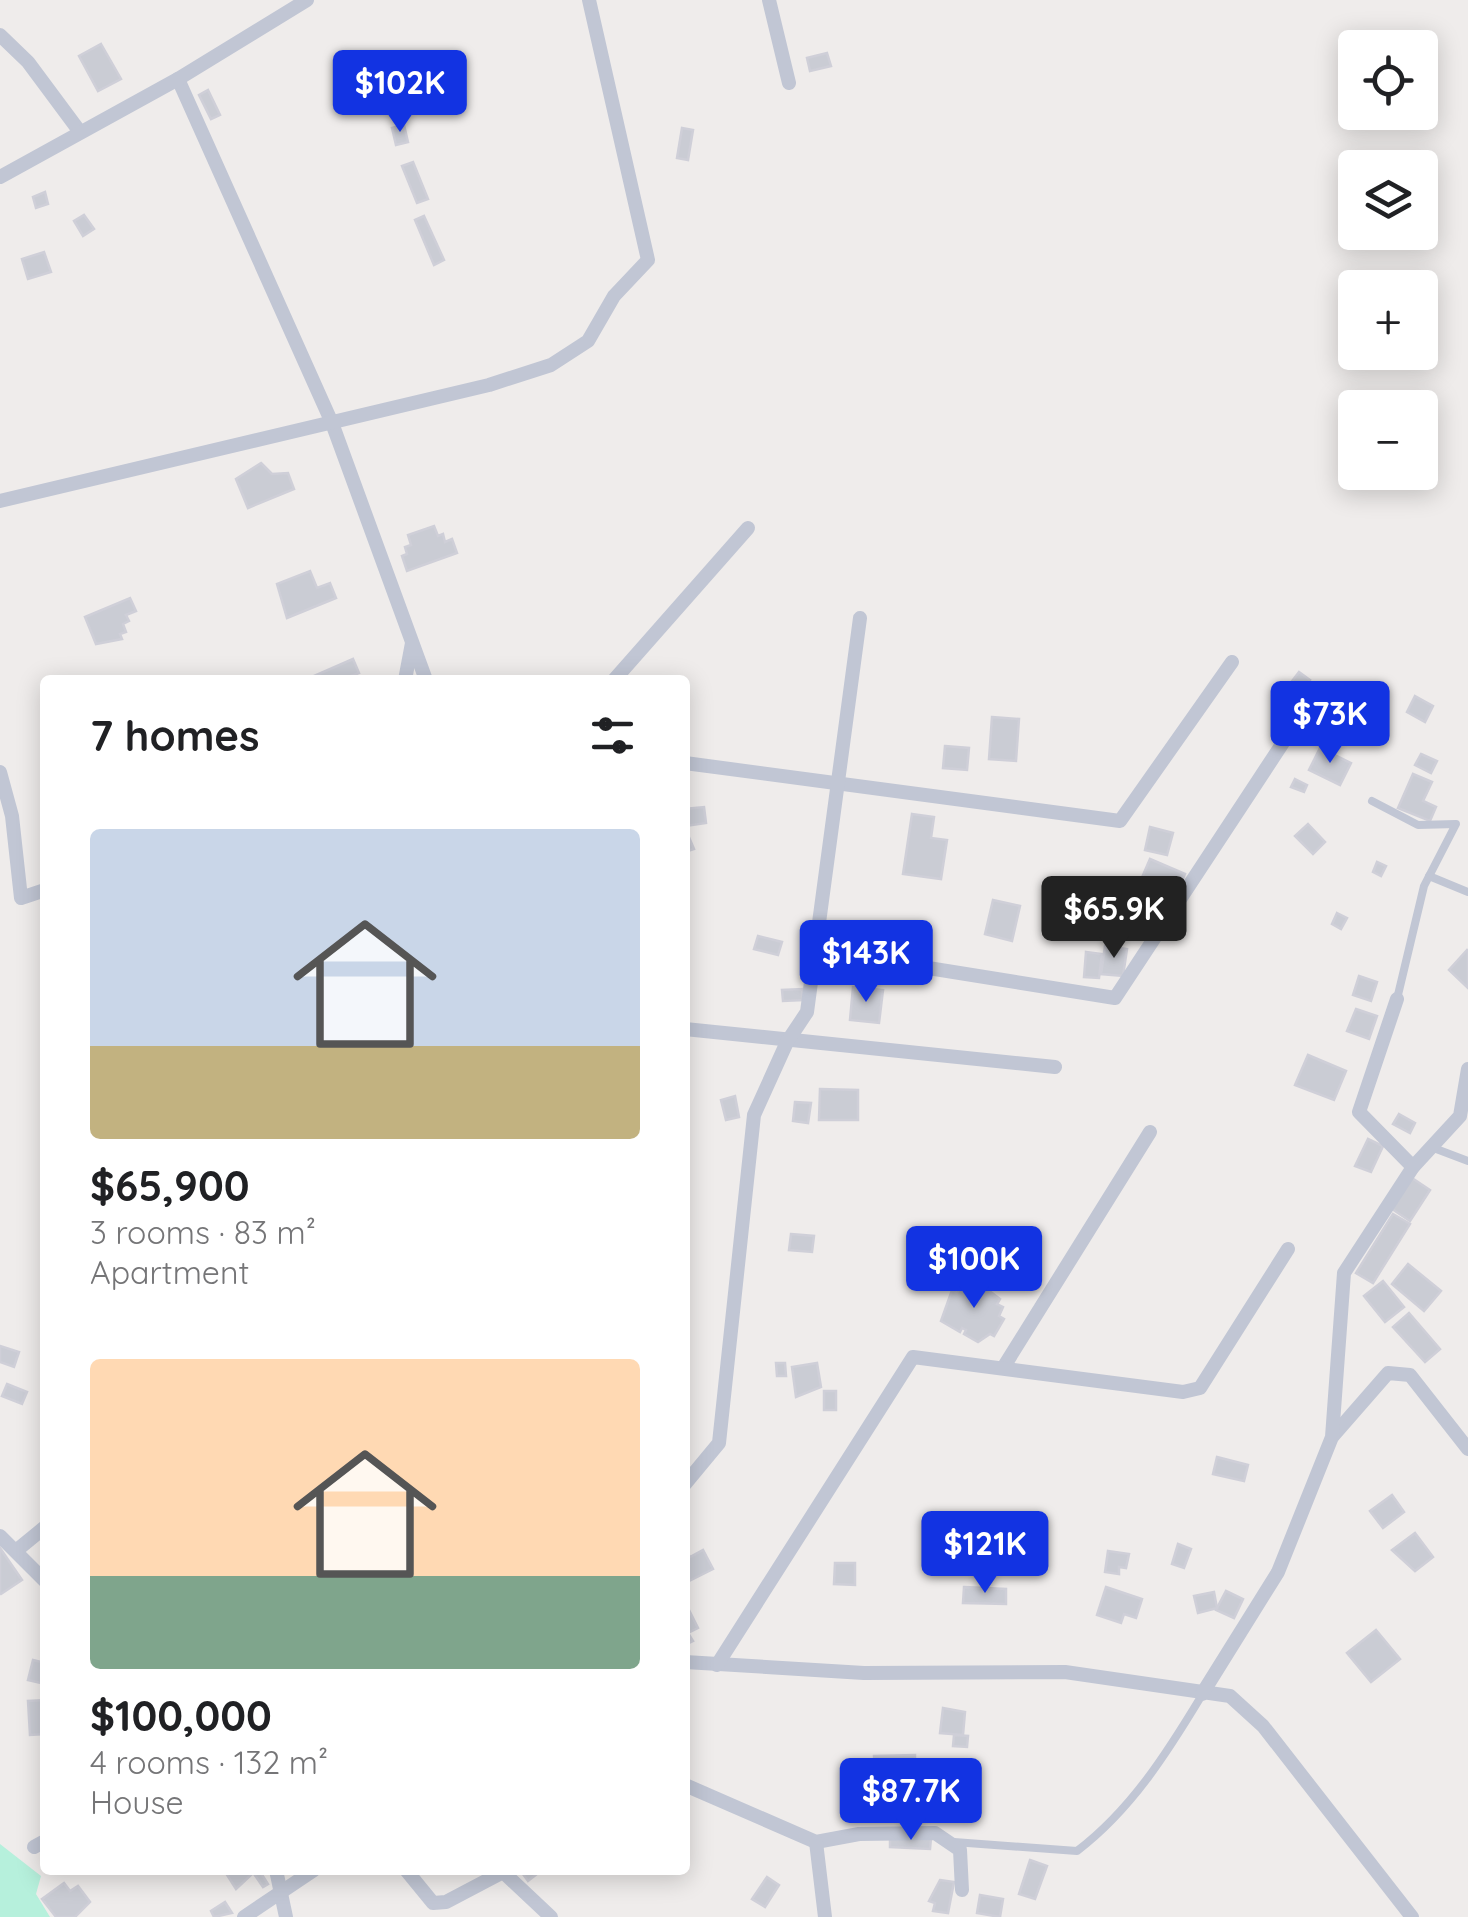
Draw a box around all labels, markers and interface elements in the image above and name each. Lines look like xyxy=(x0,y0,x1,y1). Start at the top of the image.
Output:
map controls xyxy=(1338,30,1438,490)
button: locate xyxy=(1338,30,1438,130)
pin: $102K xyxy=(330,50,470,135)
text: $102K xyxy=(355,62,445,102)
button: layers xyxy=(1338,150,1438,250)
button: + xyxy=(1338,270,1438,370)
button: − xyxy=(1338,390,1438,490)
pin: $73K xyxy=(1271,681,1389,766)
text: $73K xyxy=(1293,693,1367,733)
icon: filters xyxy=(585,708,640,763)
text: 7 homes xyxy=(90,709,259,762)
pin: $65.9K xyxy=(1033,876,1195,961)
text: $65.9K xyxy=(1063,888,1165,928)
icon: home xyxy=(275,894,455,1074)
pin: $143K xyxy=(796,920,936,1005)
text: $143K xyxy=(822,932,910,972)
text: $65,900 xyxy=(90,1159,249,1212)
text: 3 rooms · 83 m² xyxy=(90,1212,316,1252)
pin: $100K xyxy=(904,1226,1044,1311)
text: $100K xyxy=(928,1238,1020,1278)
text: Apartment xyxy=(90,1252,249,1292)
icon: home xyxy=(275,1424,455,1604)
pin: $121K xyxy=(915,1511,1055,1596)
text: $121K xyxy=(943,1523,1027,1563)
text: $100,000 xyxy=(90,1689,272,1742)
text: 4 rooms · 132 m² xyxy=(90,1742,328,1782)
pin: $87.7K xyxy=(830,1758,992,1843)
text: $87.7K xyxy=(862,1770,960,1810)
text: House xyxy=(90,1782,184,1822)

